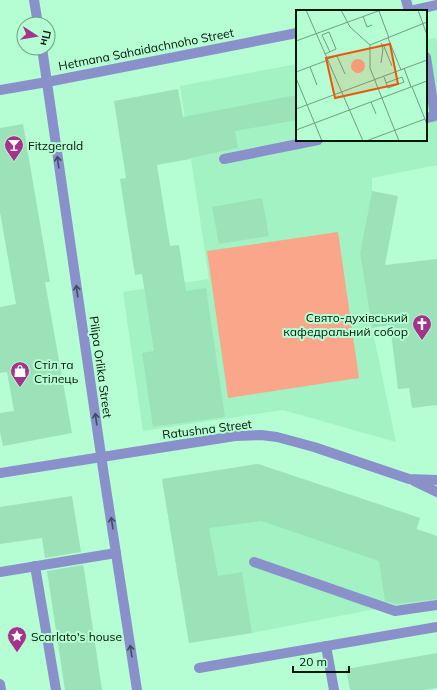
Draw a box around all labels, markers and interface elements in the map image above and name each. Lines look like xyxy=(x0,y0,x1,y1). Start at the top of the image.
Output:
inset map xyxy=(296,10,427,141)
north arrow xyxy=(16,16,56,56)
street label: Hetmana Sahaidachnoho Street xyxy=(57,25,235,73)
text: Пн xyxy=(37,29,54,47)
bar icon: Fitzgerald xyxy=(3,134,25,162)
place label: Fitzgerald xyxy=(28,138,83,153)
one-way arrow xyxy=(54,156,62,169)
one-way arrow xyxy=(73,284,81,297)
place label: Свято-духівський кафедральний собор xyxy=(283,310,408,339)
church icon: Свято-духівський кафедральний собор xyxy=(411,313,433,341)
street label: Pilipa Orlika Street xyxy=(86,315,116,419)
place label: Стіл та Стілець xyxy=(34,357,79,386)
shop icon: Стіл та Стілець xyxy=(9,360,31,388)
one-way arrow xyxy=(92,413,100,426)
street label: Ratushna Street xyxy=(161,416,253,442)
one-way arrow xyxy=(107,517,115,530)
place icon: Scarlato's house xyxy=(6,625,28,653)
place label: Scarlato's house xyxy=(31,629,122,644)
one-way arrow xyxy=(127,645,135,658)
scale bar xyxy=(293,648,349,674)
text: 20 m xyxy=(299,654,327,669)

